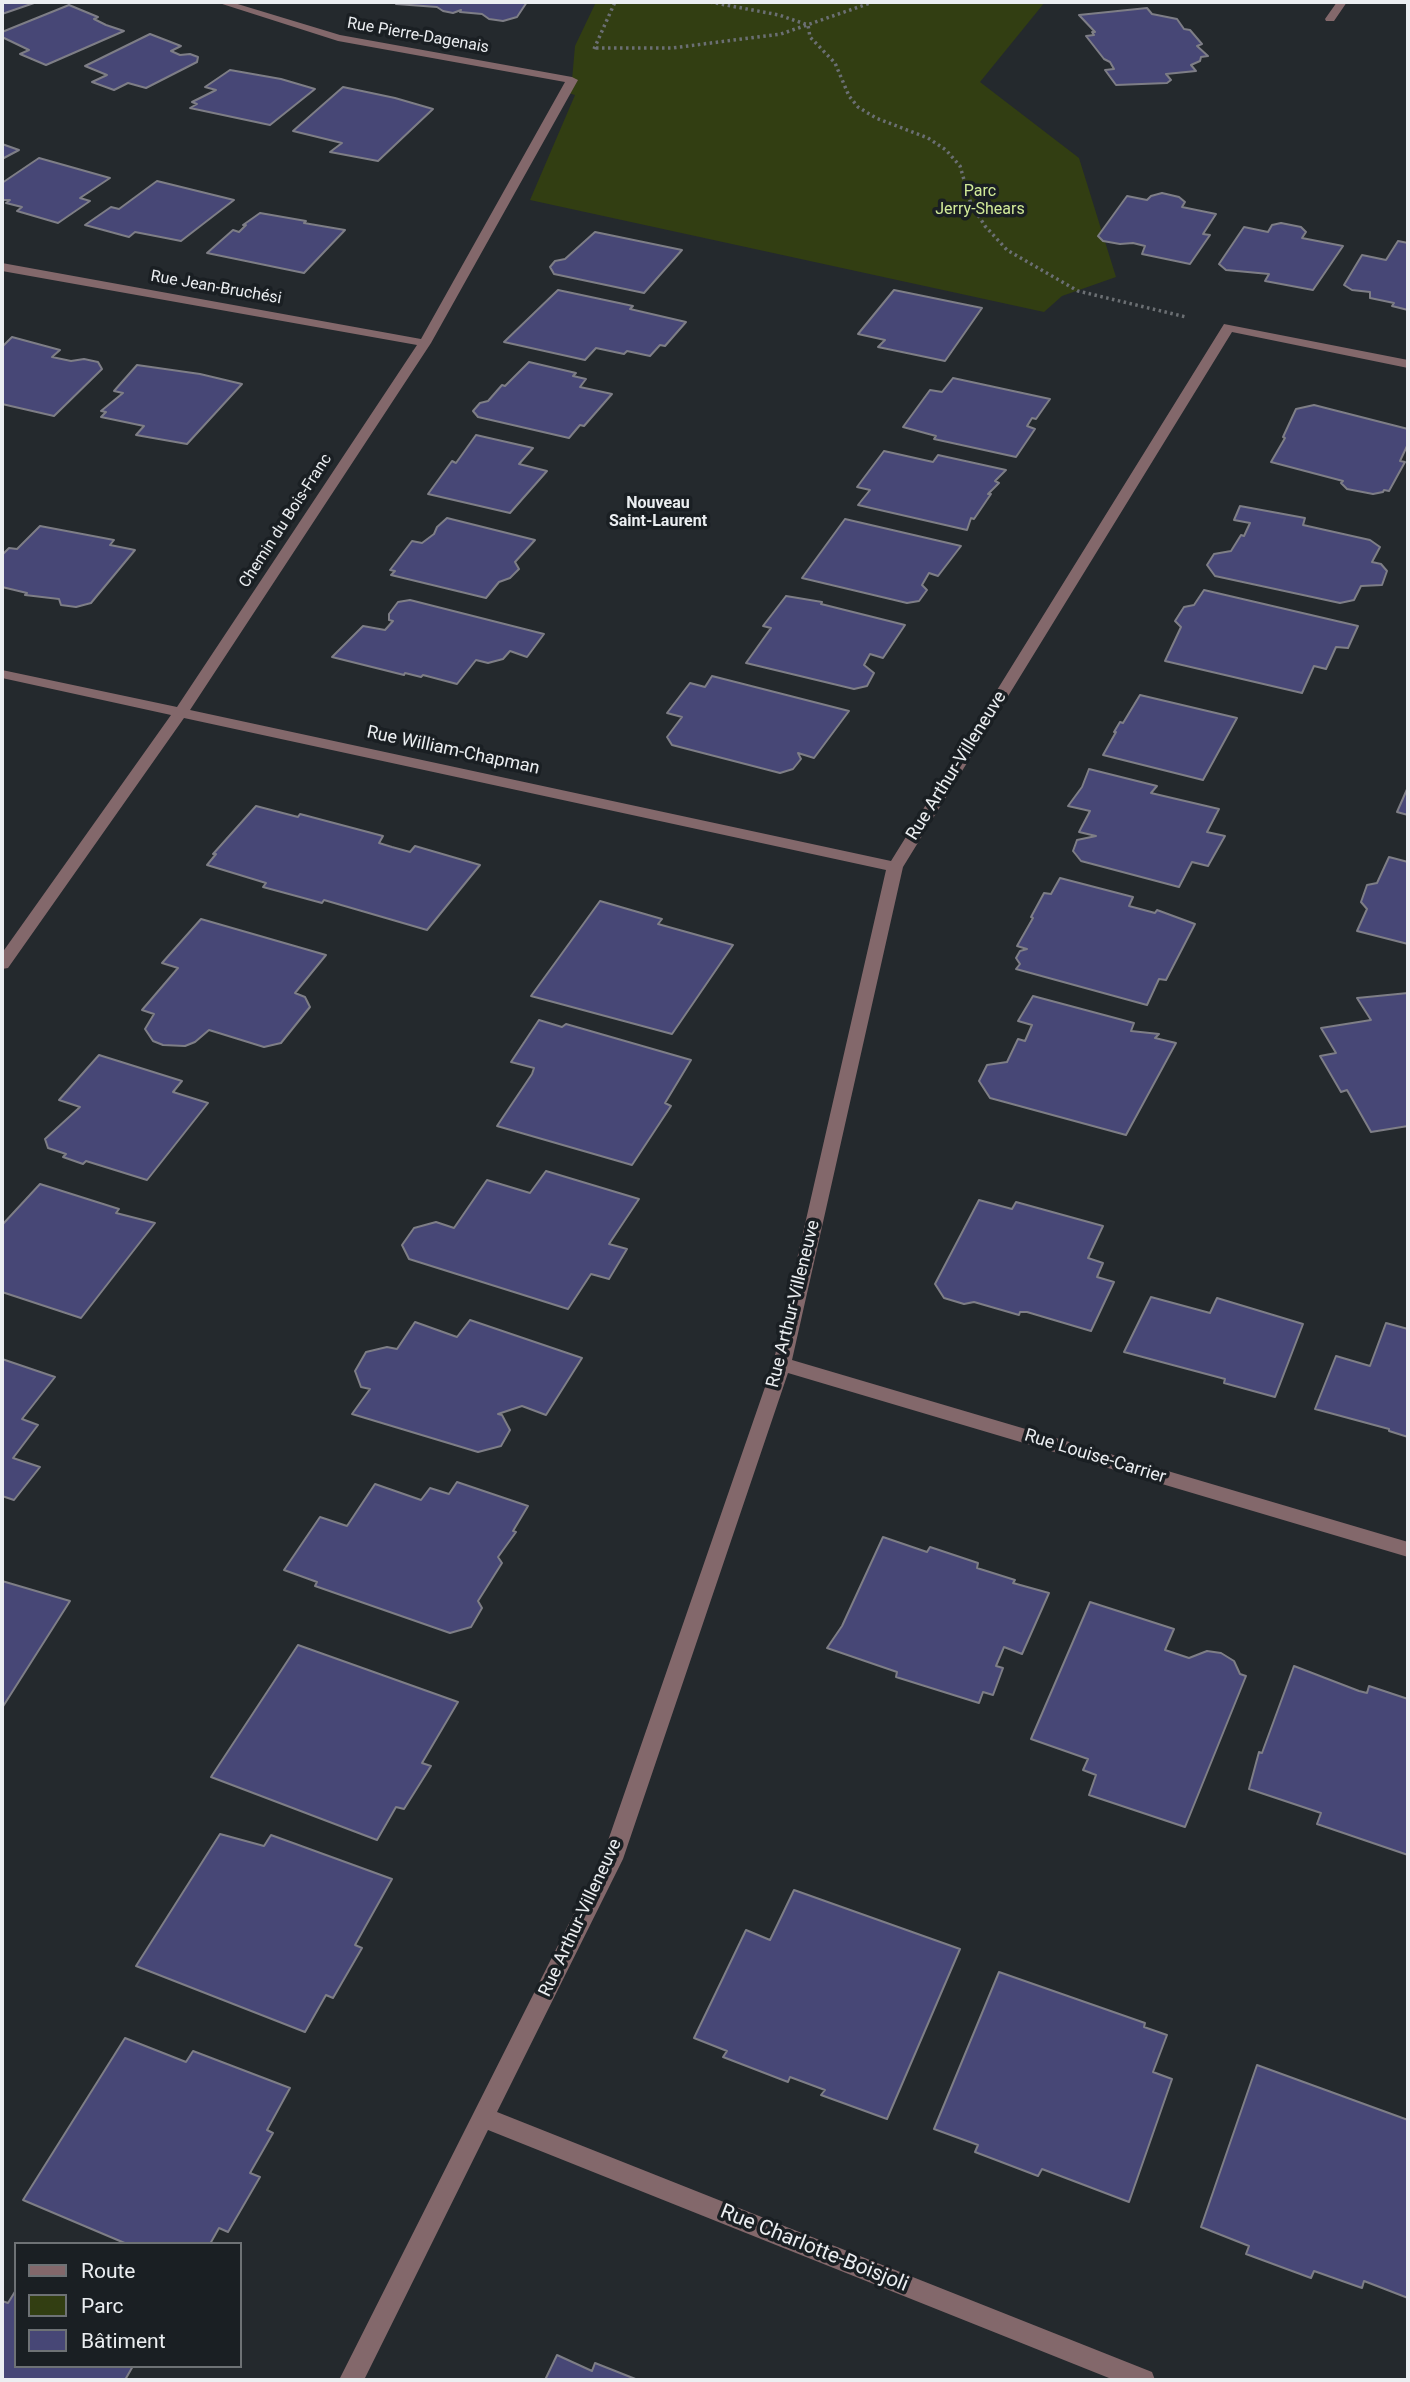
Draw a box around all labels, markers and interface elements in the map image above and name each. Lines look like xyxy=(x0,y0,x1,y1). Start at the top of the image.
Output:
street label: Rue Pierre-Dagenais xyxy=(346,14,490,58)
park label: Parc Jerry-Shears xyxy=(935,182,1025,220)
street label: Rue Jean-Bruchési xyxy=(149,267,283,309)
street label: Chemin du Bois-Franc xyxy=(236,451,336,591)
district label: Nouveau Saint-Laurent xyxy=(609,494,707,532)
street label: Rue Arthur-Villeneuve xyxy=(902,687,1012,845)
street label: Rue William-Chapman xyxy=(365,722,541,780)
street label: Rue Arthur-Villeneuve xyxy=(763,1218,825,1390)
street label: Rue Louise-Carrier xyxy=(1022,1425,1168,1489)
street label: Rue Arthur-Villeneuve xyxy=(535,1836,627,2000)
street label: Rue Charlotte-Boisjoli xyxy=(716,2200,912,2298)
legend xyxy=(14,2242,242,2368)
text: Route xyxy=(81,2259,136,2283)
text: Parc xyxy=(81,2294,123,2318)
text: Bâtiment xyxy=(81,2329,166,2353)

